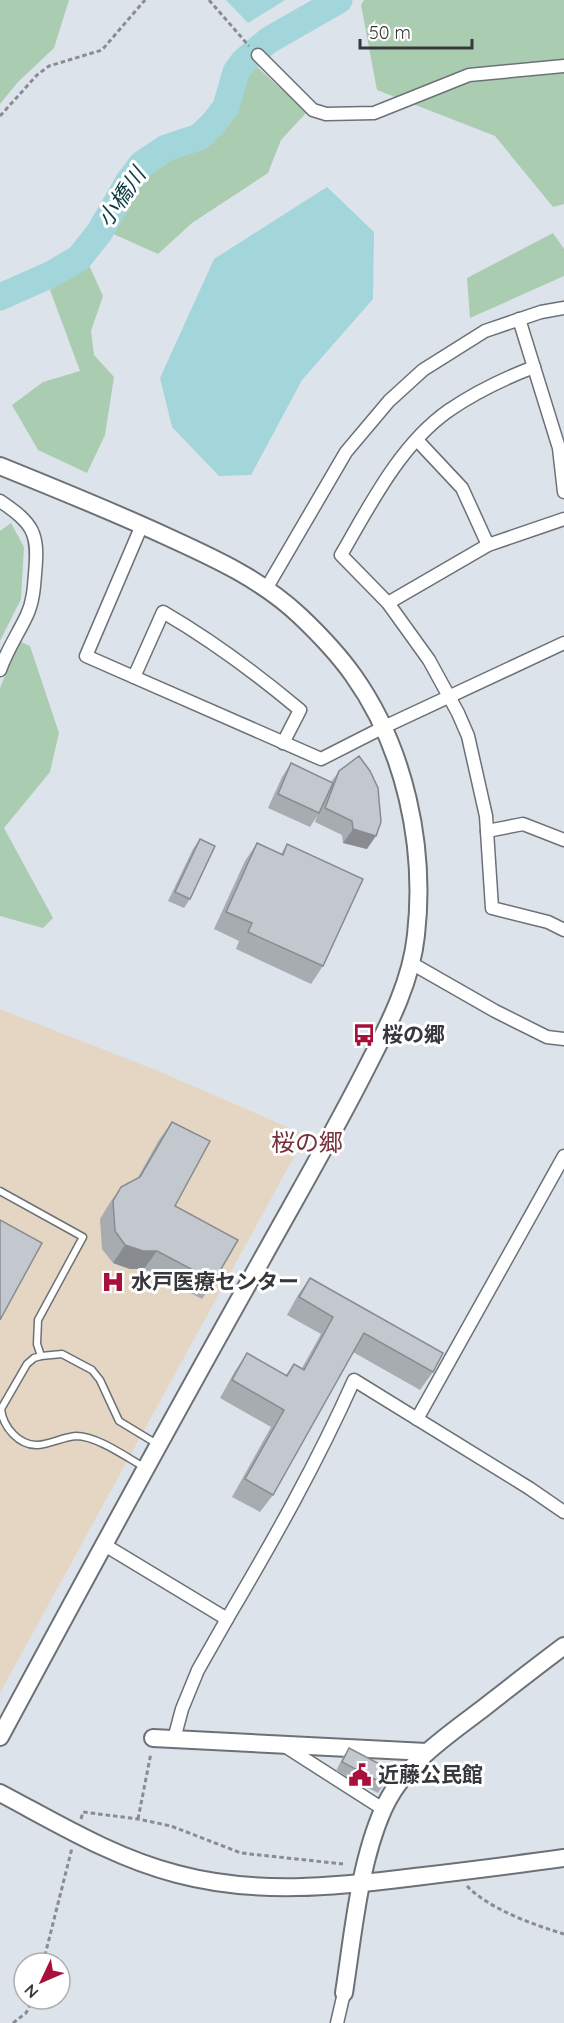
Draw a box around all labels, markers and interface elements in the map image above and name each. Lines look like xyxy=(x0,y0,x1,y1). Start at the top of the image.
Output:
scale bar xyxy=(360,12,472,50)
text: 50 m xyxy=(369,21,411,44)
water label: 小橋川 xyxy=(91,160,153,232)
place label: 桜の郷 xyxy=(382,1021,445,1047)
bus stop icon: 桜の郷 xyxy=(351,1022,377,1048)
district label: 桜の郷 xyxy=(271,1127,343,1157)
place label: 水戸医療センター xyxy=(131,1268,299,1294)
hospital icon: 水戸医療センター xyxy=(100,1269,126,1295)
place label: 近藤公民館 xyxy=(378,1761,483,1787)
public building icon: 近藤公民館 xyxy=(347,1762,373,1788)
north arrow xyxy=(12,1951,72,2011)
text: N xyxy=(20,1980,42,2003)

